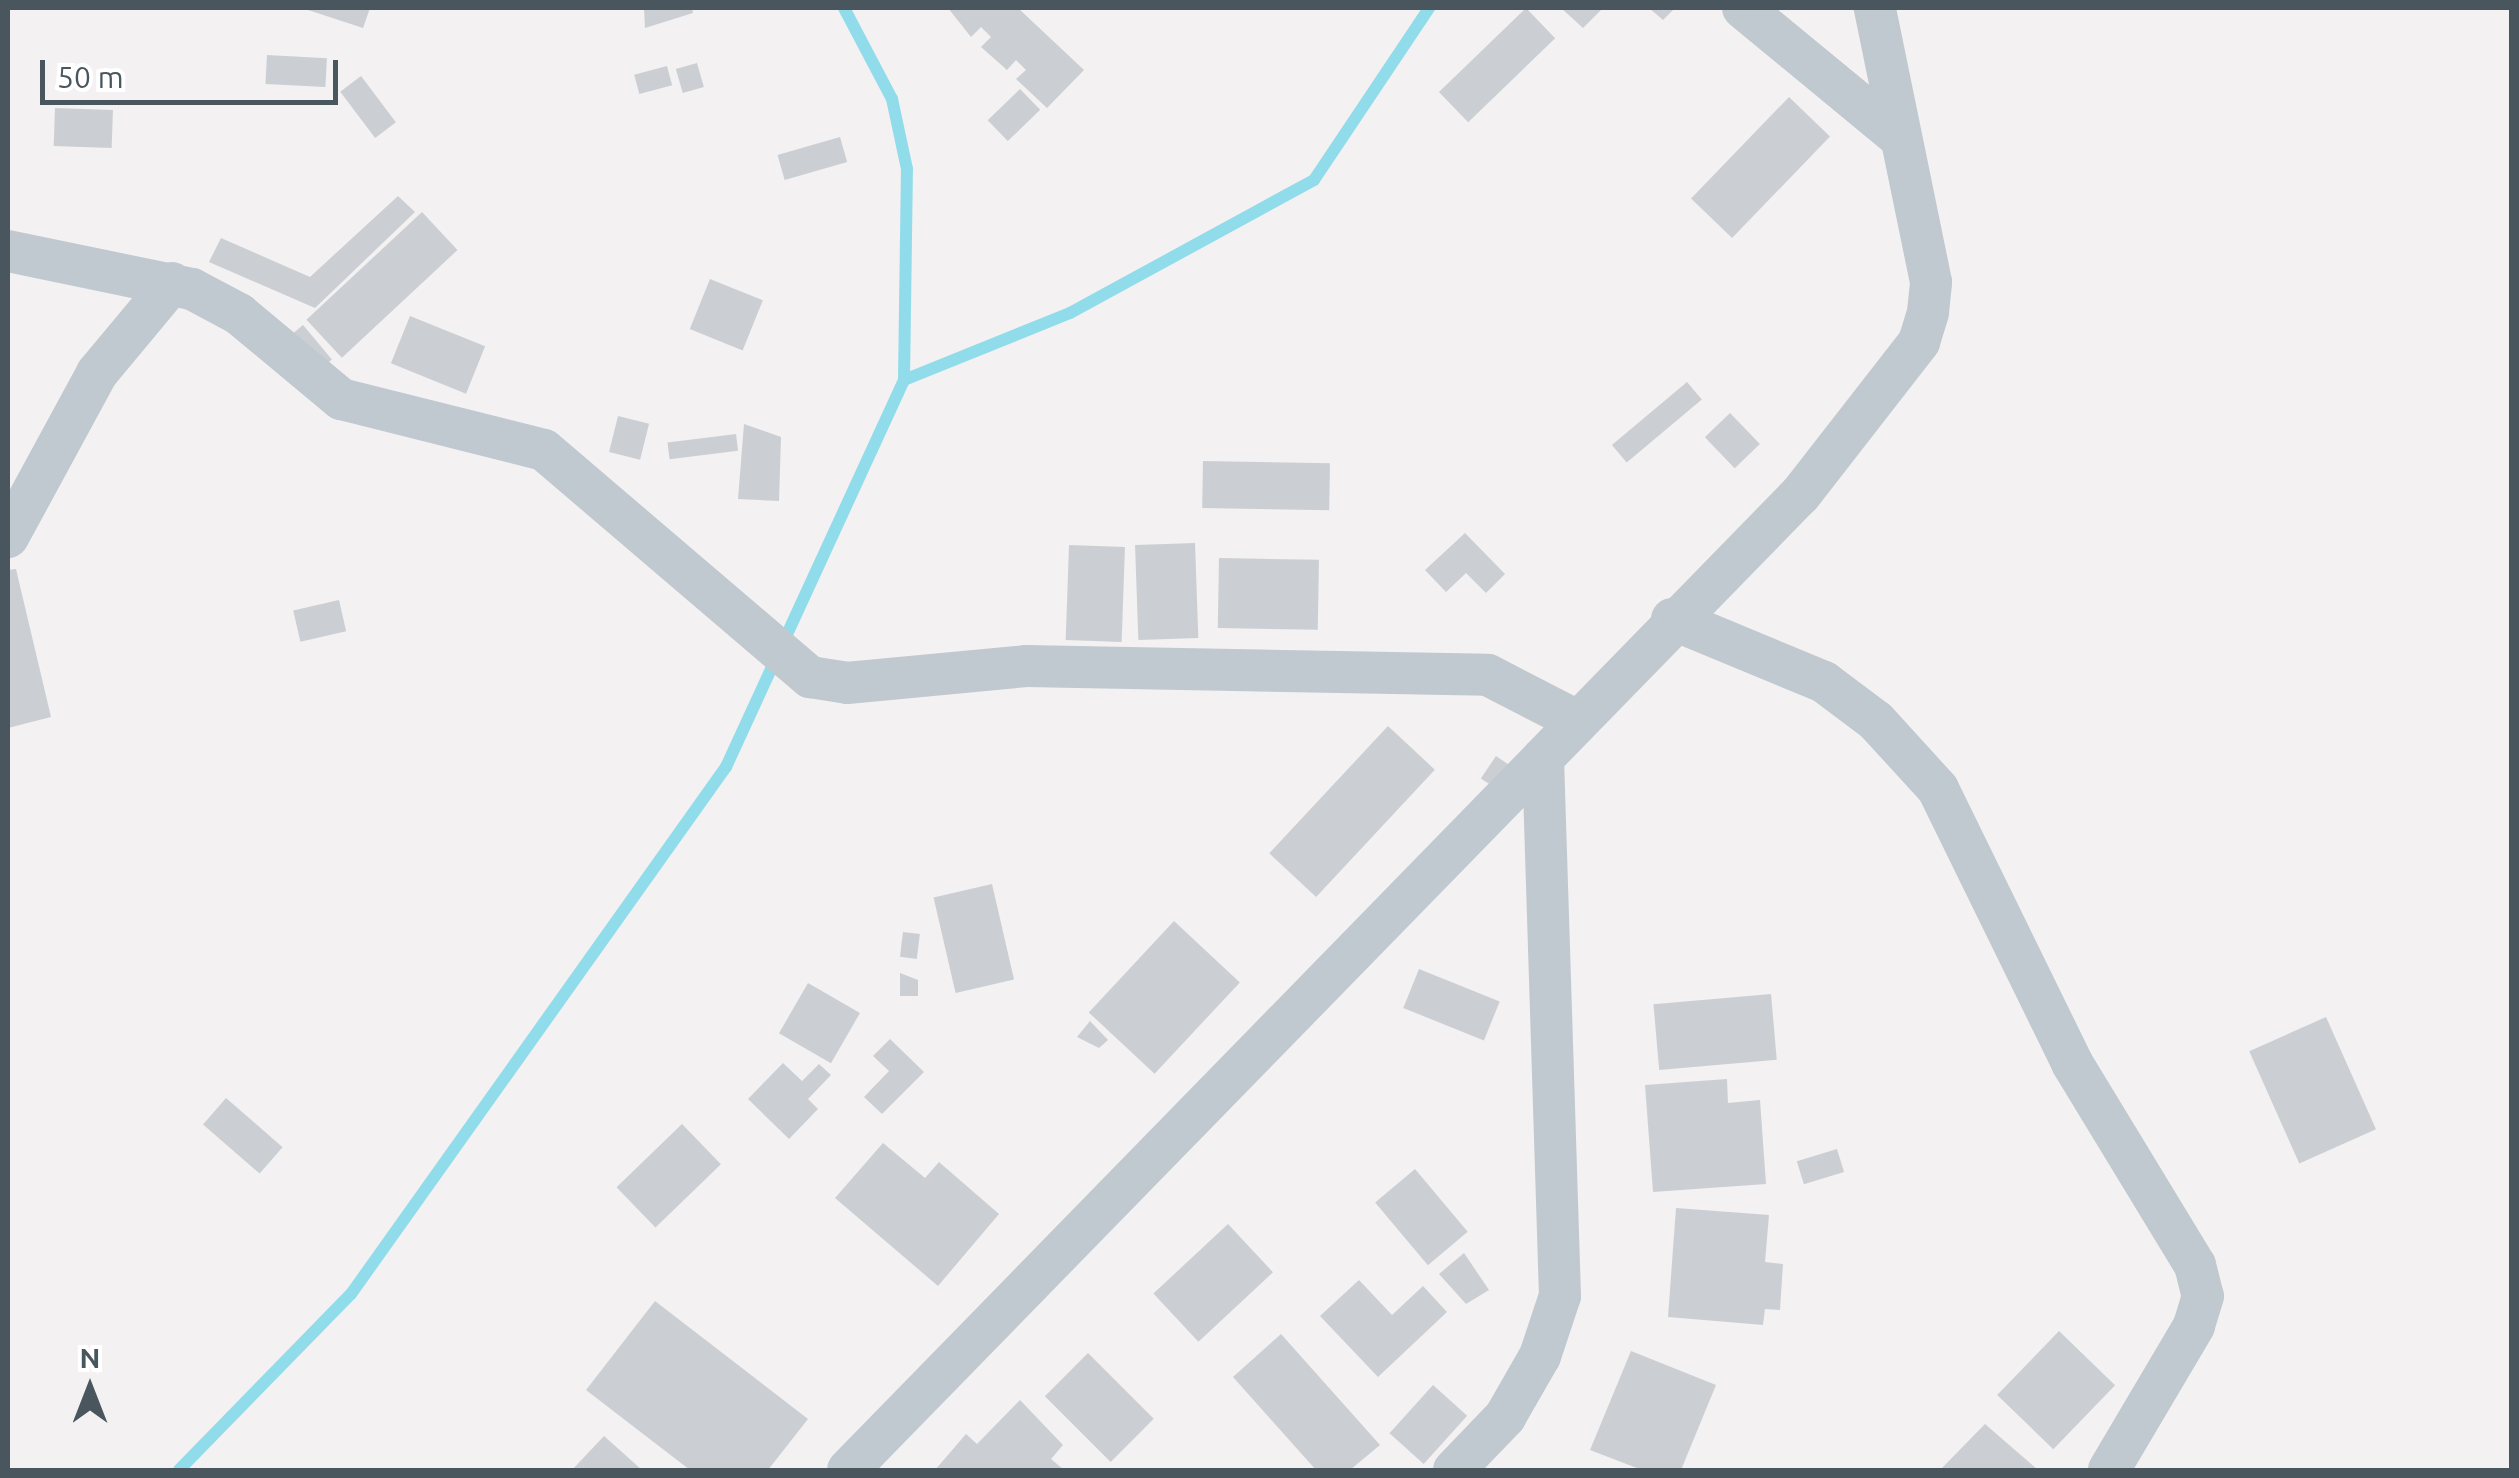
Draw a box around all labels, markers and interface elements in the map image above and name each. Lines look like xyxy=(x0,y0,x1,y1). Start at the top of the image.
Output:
scale bar xyxy=(45,40,342,102)
text: 50 m xyxy=(57,60,124,94)
north arrow xyxy=(40,1338,140,1438)
text: N xyxy=(80,1342,100,1373)

